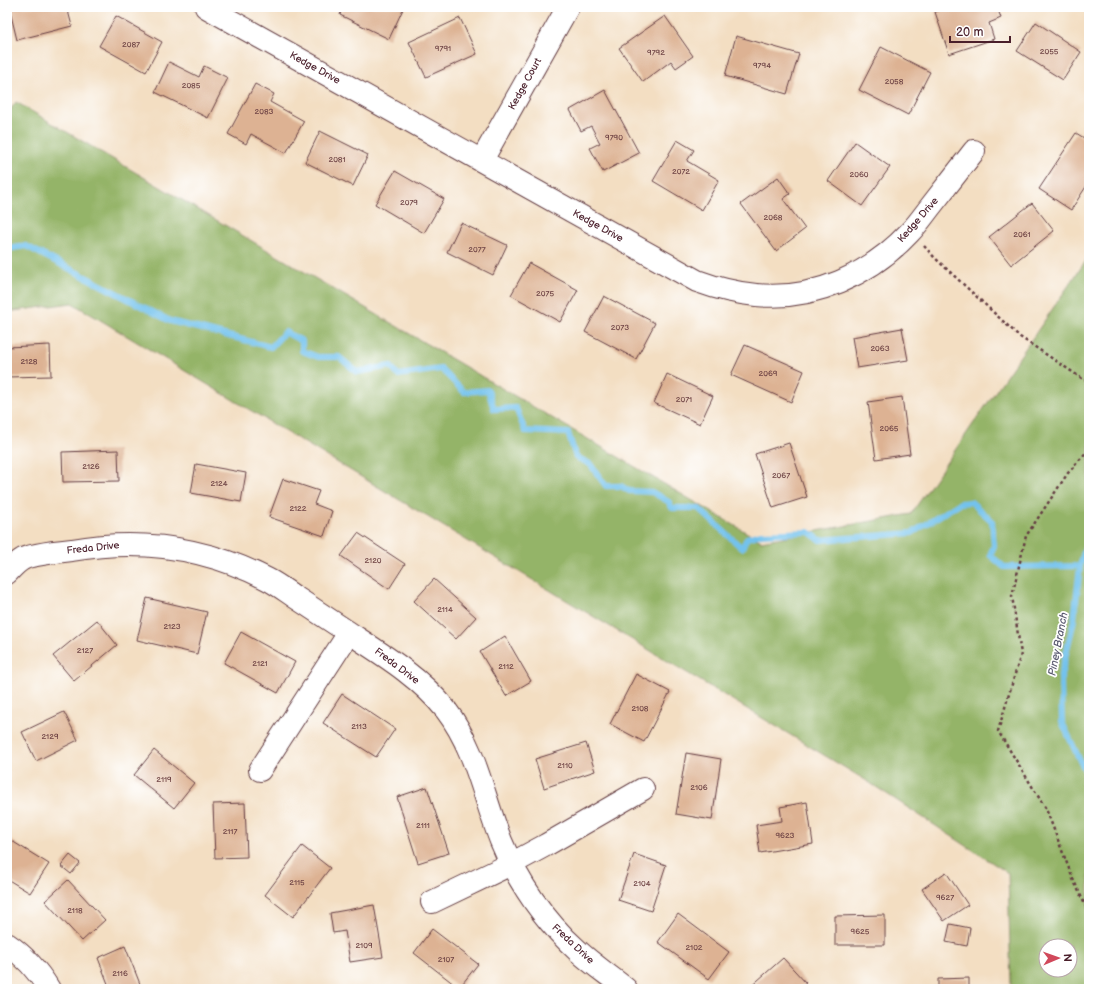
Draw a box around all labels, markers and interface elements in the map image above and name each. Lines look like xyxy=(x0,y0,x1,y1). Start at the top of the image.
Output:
scale bar xyxy=(950,18,1010,44)
text: 20 m xyxy=(956,25,983,40)
house number: 2087 xyxy=(122,40,140,49)
house number: 9791 xyxy=(435,44,451,53)
house number: 2055 xyxy=(1040,47,1059,56)
house number: 9792 xyxy=(647,48,665,57)
street label: Kedge Drive xyxy=(288,49,342,87)
street label: Kedge Court xyxy=(506,56,544,112)
house number: 9794 xyxy=(753,61,771,70)
house number: 2058 xyxy=(885,77,904,86)
house number: 2085 xyxy=(182,81,201,90)
house number: 2083 xyxy=(254,107,274,116)
house number: 9790 xyxy=(605,133,623,142)
house number: 2081 xyxy=(328,155,346,164)
house number: 2072 xyxy=(672,167,690,176)
house number: 2060 xyxy=(849,170,869,179)
street label: Kedge Drive xyxy=(895,195,941,245)
house number: 2079 xyxy=(400,198,418,207)
street label: Kedge Drive xyxy=(571,207,625,245)
house number: 2068 xyxy=(764,213,783,222)
house number: 2061 xyxy=(1013,230,1031,239)
house number: 2077 xyxy=(468,245,486,254)
house number: 2075 xyxy=(536,289,554,298)
house number: 2073 xyxy=(611,323,629,332)
house number: 2063 xyxy=(870,344,890,353)
house number: 2128 xyxy=(20,357,38,366)
house number: 2069 xyxy=(759,369,778,378)
house number: 2071 xyxy=(676,395,692,404)
house number: 2065 xyxy=(880,424,899,433)
house number: 2126 xyxy=(82,462,100,471)
house number: 2067 xyxy=(772,471,790,480)
house number: 2124 xyxy=(210,479,228,488)
house number: 2122 xyxy=(289,504,307,513)
street label: Freda Drive xyxy=(66,539,120,557)
house number: 2120 xyxy=(364,556,382,565)
house number: 2114 xyxy=(437,605,453,614)
water label: Piney Branch xyxy=(1045,611,1071,677)
house number: 2123 xyxy=(163,622,181,631)
street label: Freda Drive xyxy=(372,645,422,687)
house number: 2127 xyxy=(77,646,93,655)
house number: 2121 xyxy=(252,659,268,668)
house number: 2112 xyxy=(498,662,514,671)
house number: 2108 xyxy=(631,704,649,713)
house number: 2113 xyxy=(351,722,367,731)
house number: 2129 xyxy=(41,732,59,741)
house number: 2110 xyxy=(557,761,573,770)
house number: 2119 xyxy=(156,775,172,784)
house number: 2106 xyxy=(690,783,708,792)
house number: 2111 xyxy=(416,821,430,830)
house number: 2117 xyxy=(223,827,237,836)
house number: 9623 xyxy=(776,831,795,840)
house number: 2115 xyxy=(289,878,305,887)
house number: 2104 xyxy=(633,879,651,888)
house number: 9627 xyxy=(936,893,954,902)
house number: 2118 xyxy=(67,906,83,915)
street label: Freda Drive xyxy=(550,922,596,966)
house number: 9625 xyxy=(851,927,870,936)
north arrow xyxy=(1038,938,1078,978)
house number: 2109 xyxy=(355,941,373,950)
house number: 2102 xyxy=(685,943,703,952)
text: N xyxy=(1061,953,1074,962)
house number: 2107 xyxy=(438,955,454,964)
house number: 2116 xyxy=(112,969,128,978)

